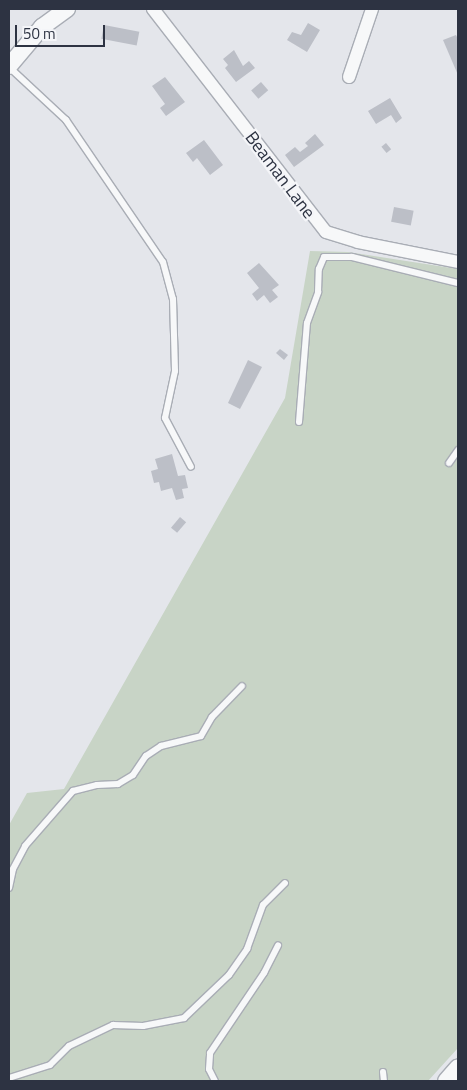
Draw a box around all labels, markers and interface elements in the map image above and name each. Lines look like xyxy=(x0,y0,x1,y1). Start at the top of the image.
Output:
scale bar xyxy=(18,15,108,47)
text: 50 m xyxy=(23,22,56,45)
street label: Beaman Lane xyxy=(240,127,320,223)

